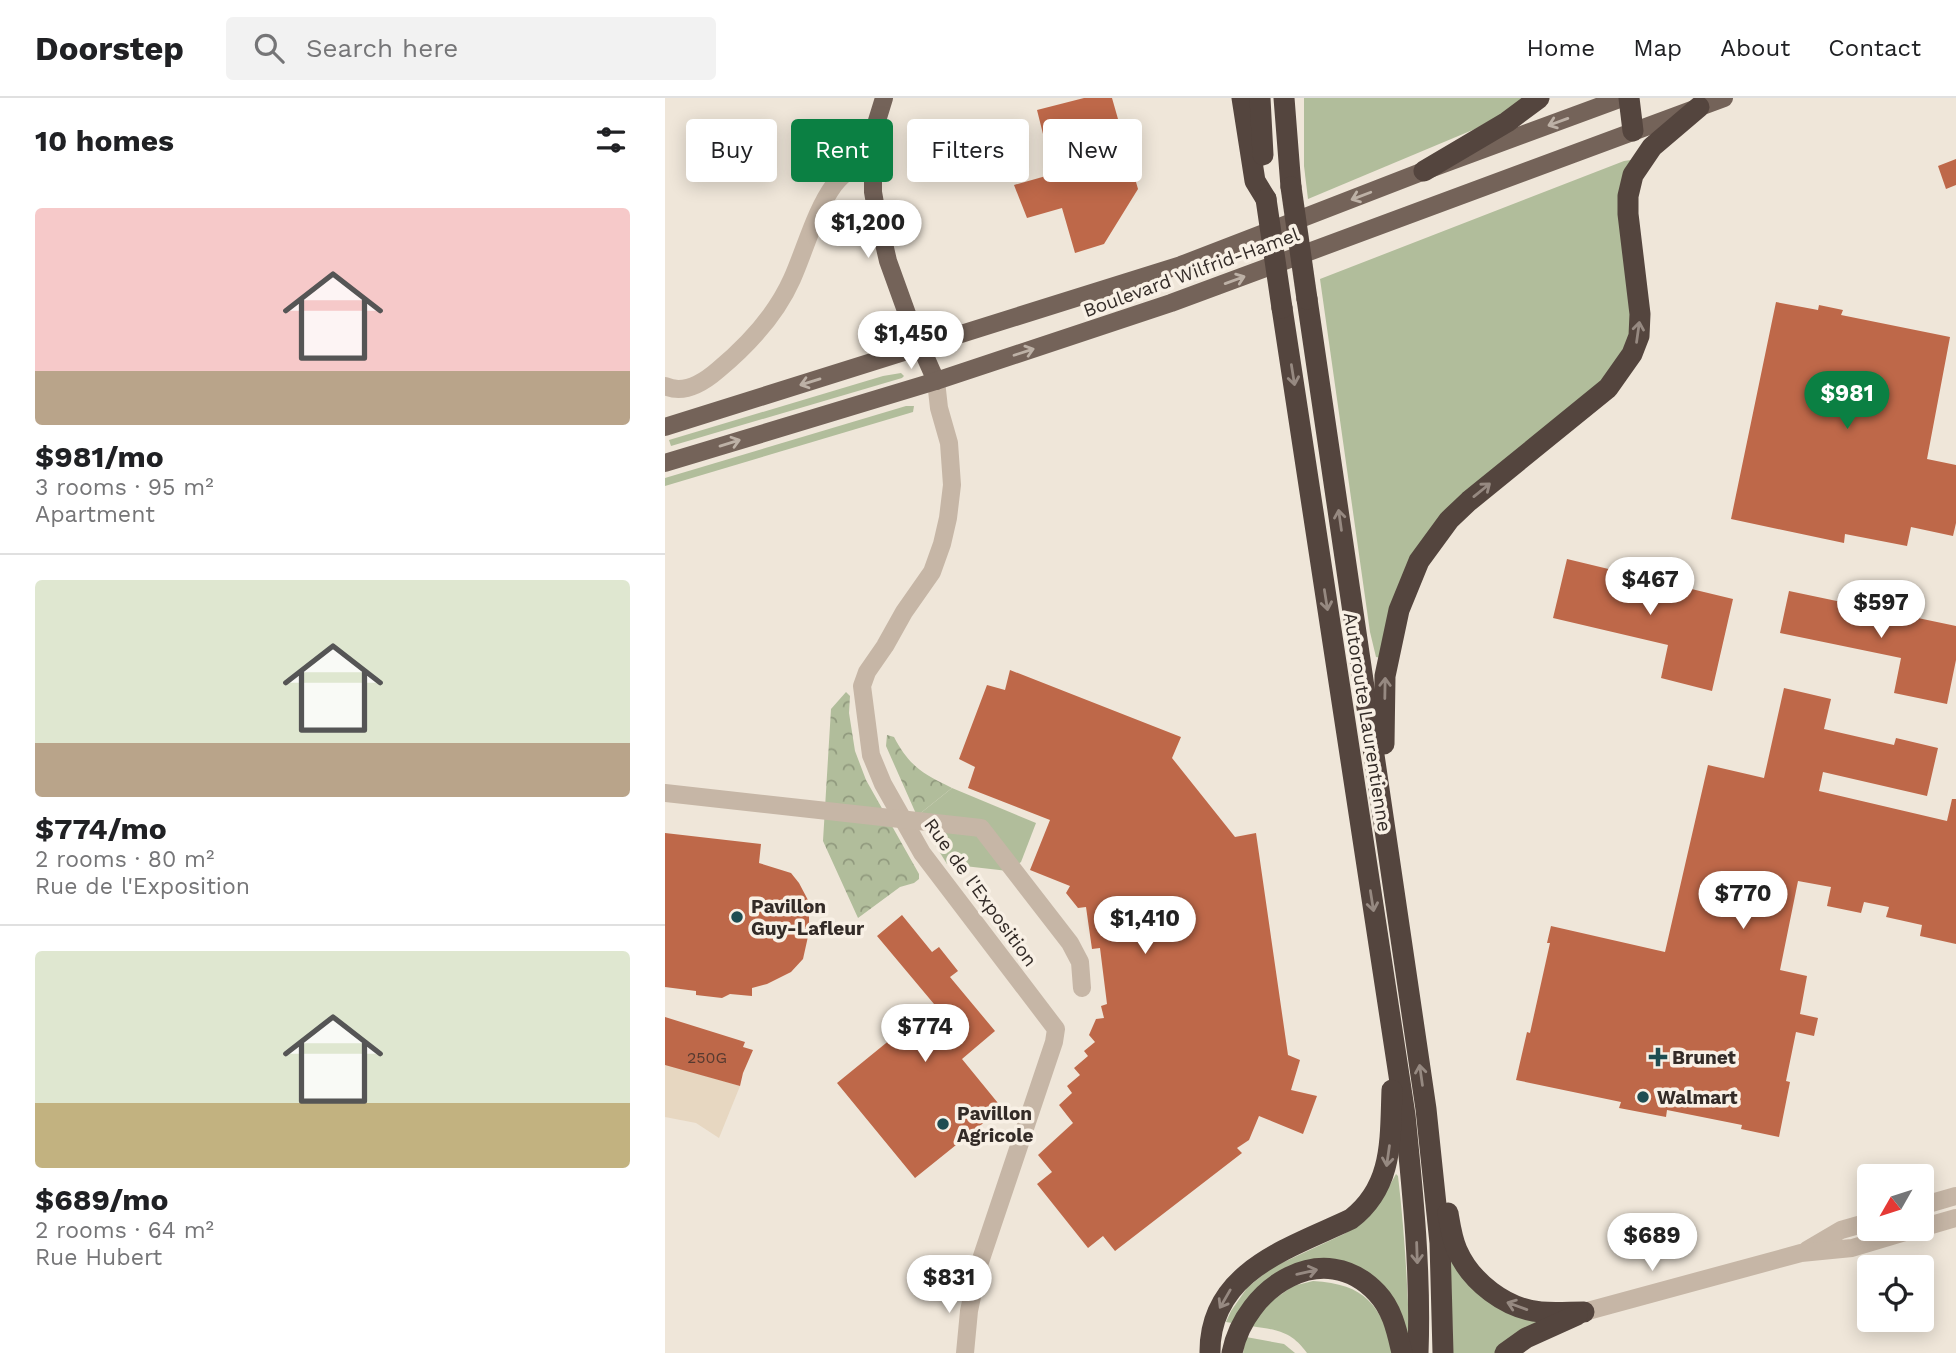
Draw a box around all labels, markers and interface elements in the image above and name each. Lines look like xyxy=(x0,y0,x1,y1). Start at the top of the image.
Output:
search box xyxy=(226,17,716,80)
text: Doorstep xyxy=(35,29,184,68)
icon: search xyxy=(250,29,288,67)
text: Search here xyxy=(306,33,458,63)
text: Home xyxy=(1527,34,1595,62)
text: Map xyxy=(1633,34,1682,62)
text: About xyxy=(1720,34,1790,62)
text: Contact xyxy=(1828,34,1921,62)
one-way arrow xyxy=(1548,116,1570,129)
chip: Buy xyxy=(686,119,777,182)
chip: Rent xyxy=(791,119,893,182)
chip: Filters xyxy=(907,119,1029,182)
chip: New xyxy=(1043,119,1142,182)
icon: filters xyxy=(592,121,630,159)
text: 10 homes xyxy=(35,123,174,158)
one-way arrow xyxy=(1350,190,1372,203)
pin: $1,200 xyxy=(811,200,925,260)
text: $1,200 xyxy=(831,209,905,236)
street label: Boulevard Wilfrid-Hamel xyxy=(1080,223,1303,322)
icon: home xyxy=(270,253,396,379)
one-way arrow xyxy=(1223,272,1245,285)
pin: $1,450 xyxy=(854,312,968,371)
text: $1,450 xyxy=(874,320,948,347)
one-way arrow xyxy=(1631,321,1644,344)
one-way arrow xyxy=(1013,345,1035,358)
one-way arrow xyxy=(1286,363,1299,386)
pin: $981 xyxy=(1806,372,1888,431)
one-way arrow xyxy=(799,376,821,389)
text: $981 xyxy=(1820,380,1874,407)
one-way arrow xyxy=(719,435,741,448)
text: $981/mo xyxy=(35,439,164,474)
text: 3 rooms · 95 m² xyxy=(35,474,214,501)
one-way arrow xyxy=(1472,483,1490,498)
text: Apartment xyxy=(35,501,155,528)
one-way arrow xyxy=(1333,509,1346,532)
pin: $467 xyxy=(1609,558,1691,617)
text: $467 xyxy=(1621,566,1679,593)
pin: $597 xyxy=(1840,580,1922,640)
one-way arrow xyxy=(1320,588,1333,611)
text: $597 xyxy=(1853,589,1909,616)
street label: Autoroute Laurentienne xyxy=(1339,611,1396,833)
icon: home xyxy=(270,625,396,751)
one-way arrow xyxy=(1378,677,1392,700)
text: $774/mo xyxy=(35,811,167,846)
street label: Rue de l'Exposition xyxy=(919,814,1042,971)
text: 2 rooms · 80 m² xyxy=(35,846,214,873)
pin: $770 xyxy=(1702,872,1784,931)
text: Rue de l'Exposition xyxy=(35,873,250,900)
text: $770 xyxy=(1715,880,1771,907)
one-way arrow xyxy=(1366,889,1379,912)
place label: Pavillon Guy-Lafleur xyxy=(751,895,865,940)
pin: $1,410 xyxy=(1088,896,1202,956)
text: $1,410 xyxy=(1110,905,1180,932)
marker: Pavillon Guy-Lafleur xyxy=(729,909,745,925)
icon: home xyxy=(270,996,396,1122)
pin: $774 xyxy=(884,1004,966,1064)
text: $774 xyxy=(897,1013,953,1040)
place label: Brunet xyxy=(1672,1046,1737,1069)
house number: 250G xyxy=(687,1048,727,1067)
marker: Brunet xyxy=(1650,1049,1666,1065)
one-way arrow xyxy=(1414,1065,1427,1087)
place label: Walmart xyxy=(1657,1086,1738,1109)
marker: Walmart xyxy=(1635,1089,1651,1105)
place label: Pavillon Agricole xyxy=(957,1102,1034,1147)
marker: Pavillon Agricole xyxy=(935,1116,951,1132)
one-way arrow xyxy=(1381,1144,1394,1167)
north arrow xyxy=(1857,1164,1934,1241)
map controls xyxy=(1857,1164,1934,1332)
text: $689/mo xyxy=(35,1182,169,1217)
pin: $689 xyxy=(1611,1214,1693,1273)
text: 2 rooms · 64 m² xyxy=(35,1217,214,1244)
text: $689 xyxy=(1623,1222,1681,1249)
one-way arrow xyxy=(1410,1241,1424,1264)
text: Rue Hubert xyxy=(35,1244,162,1271)
button: locate xyxy=(1857,1255,1934,1332)
pin: $831 xyxy=(908,1256,990,1315)
text: $831 xyxy=(923,1264,975,1291)
one-way arrow xyxy=(1295,1265,1318,1278)
one-way arrow xyxy=(1218,1288,1232,1308)
one-way arrow xyxy=(1507,1298,1528,1311)

